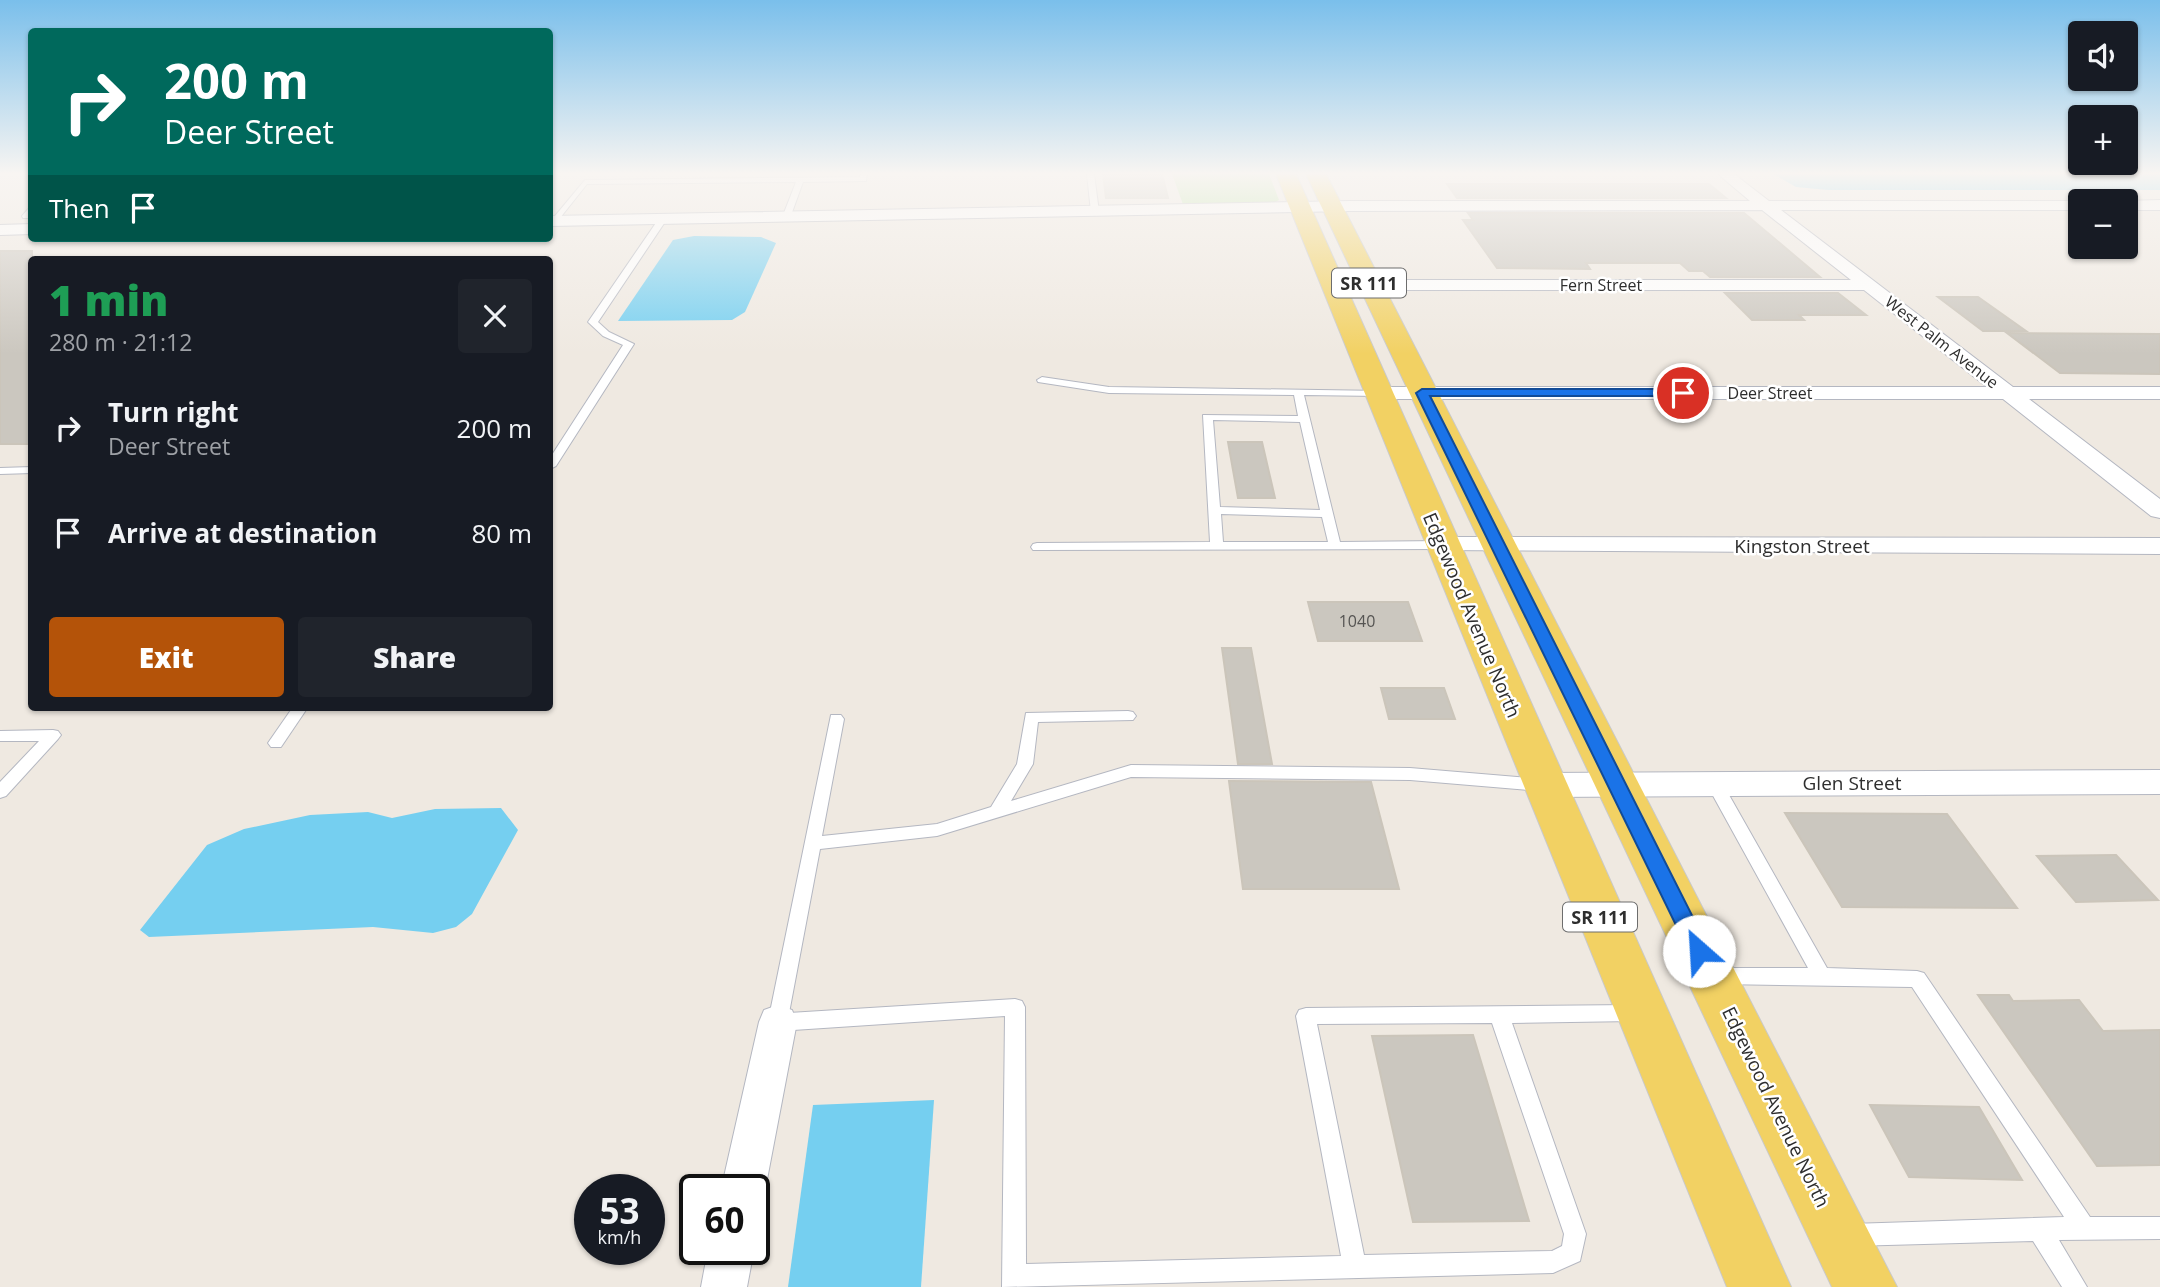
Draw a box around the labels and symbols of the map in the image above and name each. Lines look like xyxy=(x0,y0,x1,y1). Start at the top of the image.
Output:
road number: SR 111 xyxy=(1332,268,1406,298)
street label: Fern Street xyxy=(1560,274,1643,296)
street label: West Palm Avenue xyxy=(1881,291,2003,393)
pin xyxy=(1653,363,1713,423)
street label: Deer Street xyxy=(1728,382,1813,404)
street label: Edgewood Avenue North xyxy=(1417,509,1527,721)
street label: Kingston Street xyxy=(1734,533,1870,559)
house number: 1040 xyxy=(1339,610,1375,632)
street label: Glen Street xyxy=(1803,770,1902,796)
road number: SR 111 xyxy=(1563,902,1637,932)
position arrow xyxy=(1662,914,1736,988)
street label: Edgewood Avenue North xyxy=(1716,1002,1836,1212)
speed limit sign: 60 xyxy=(679,1174,770,1265)

